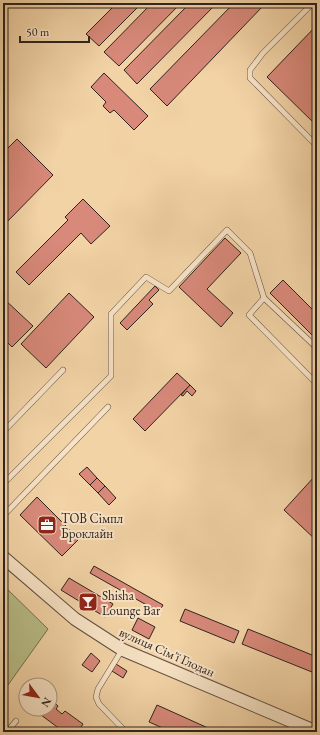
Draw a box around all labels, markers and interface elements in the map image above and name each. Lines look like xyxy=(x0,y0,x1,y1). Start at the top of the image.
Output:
scale bar xyxy=(20,18,89,44)
text: 50 m xyxy=(26,24,50,40)
place label: ТОВ Сімпл Броклайн xyxy=(61,510,123,542)
office icon: ТОВ Сімпл Броклайн xyxy=(36,514,58,536)
place label: Shisha Lounge Bar xyxy=(102,587,161,619)
bar icon: Shisha Lounge Bar xyxy=(77,591,99,613)
street label: вулиця Сім'ї Глодан xyxy=(117,623,218,681)
north arrow xyxy=(18,677,58,717)
text: N xyxy=(38,695,55,710)

